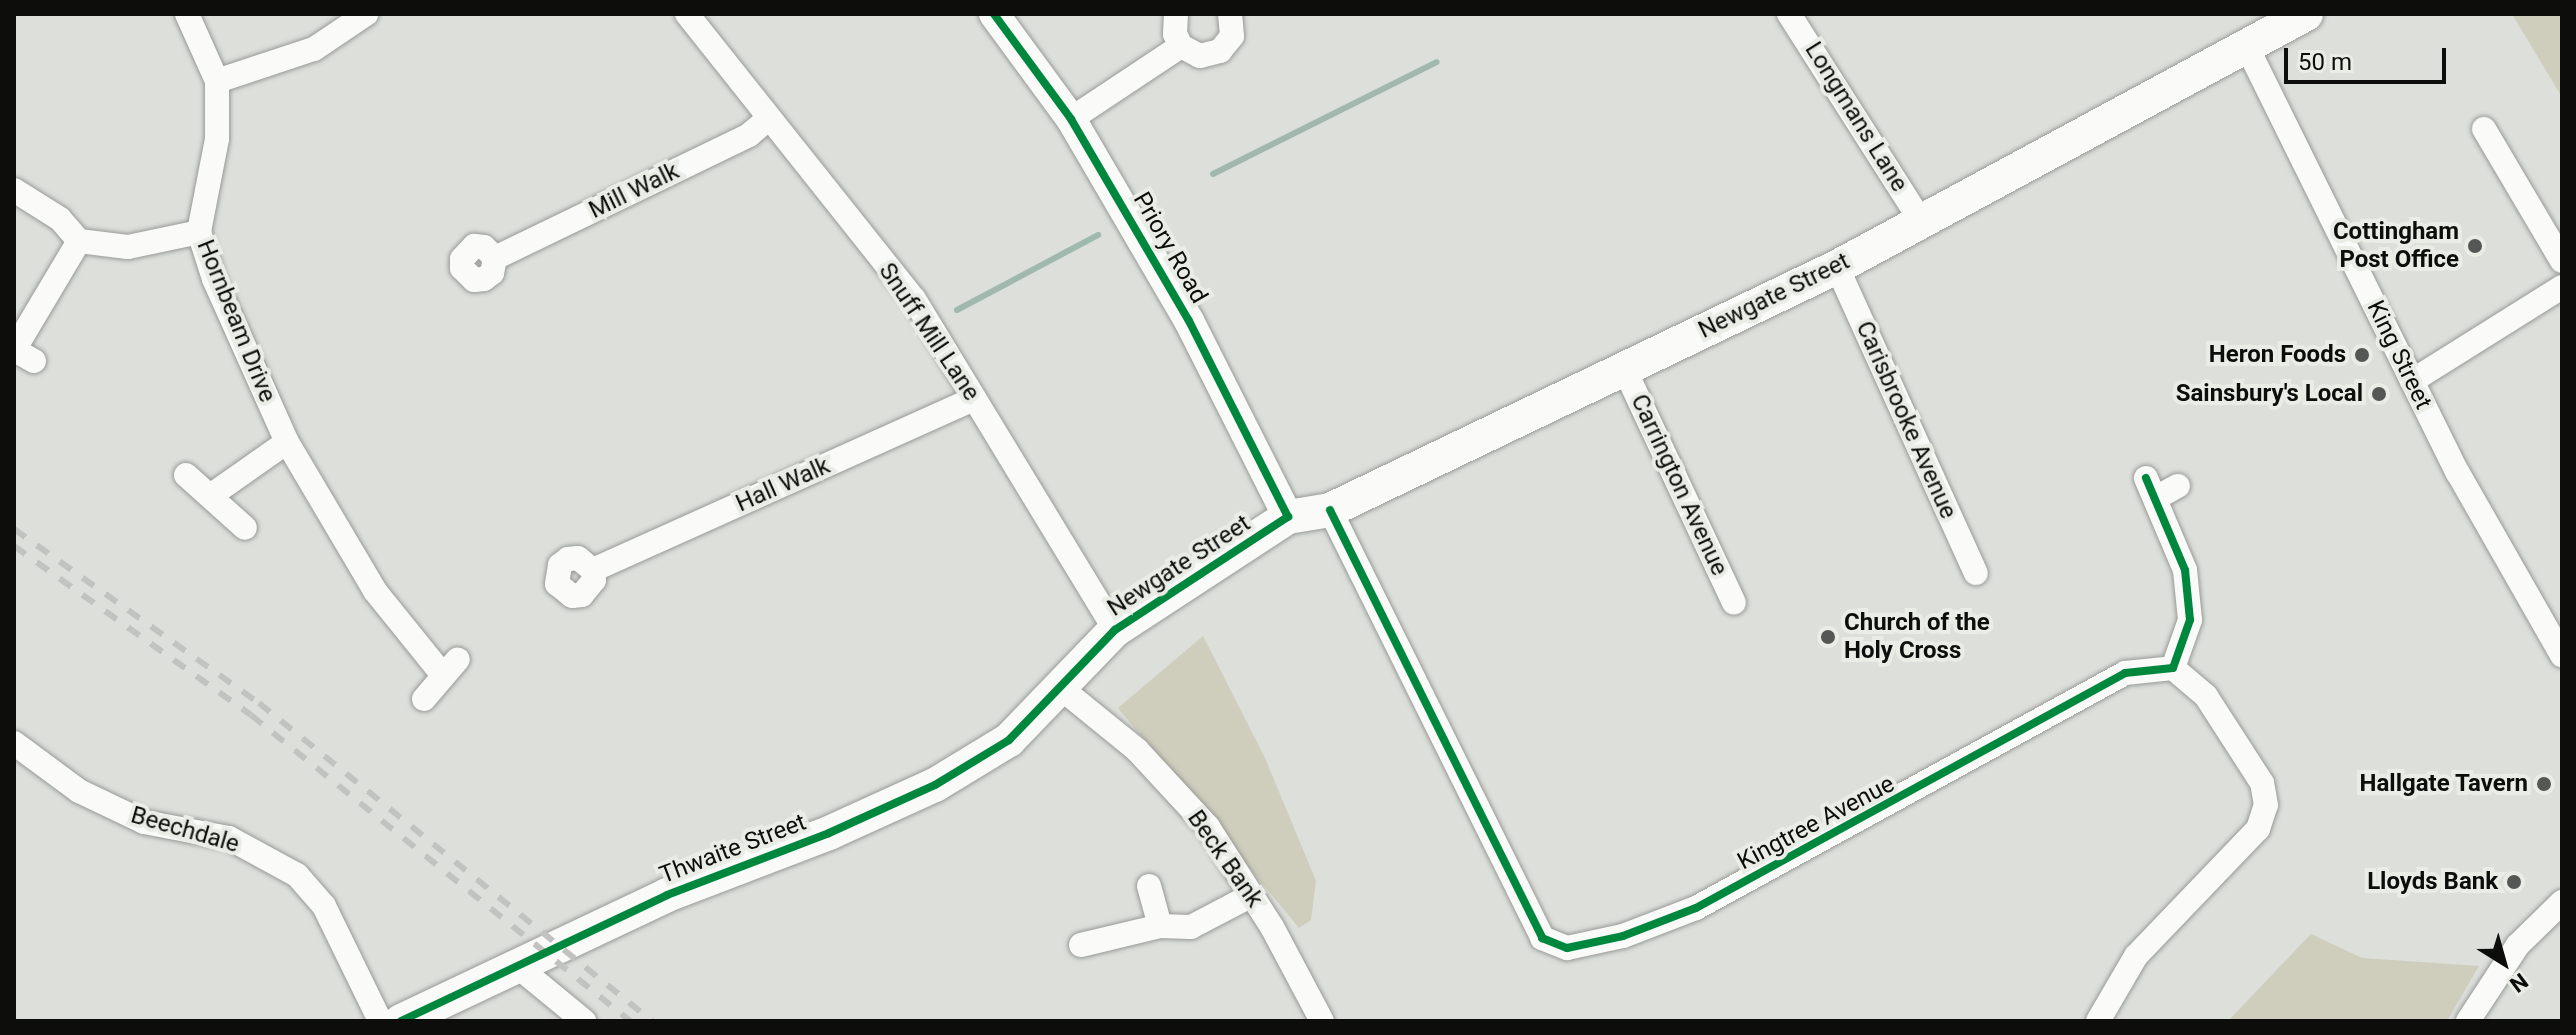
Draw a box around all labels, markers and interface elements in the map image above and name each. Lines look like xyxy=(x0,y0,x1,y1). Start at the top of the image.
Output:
scale bar xyxy=(2288,32,2450,82)
street label: Longmans Lane xyxy=(1798,37,1914,197)
text: 50 m xyxy=(2298,48,2352,76)
street label: Mill Walk xyxy=(584,157,684,225)
street label: Priory Road xyxy=(1127,187,1213,309)
place label: Cottingham Post Office xyxy=(2333,218,2459,274)
street label: Hornbeam Drive xyxy=(190,236,282,406)
marker: Cottingham Post Office xyxy=(2466,237,2484,255)
street label: Newgate Street xyxy=(1694,247,1854,345)
street label: Snuff Mill Lane xyxy=(872,258,986,406)
street label: King Street xyxy=(2360,296,2438,414)
street label: Carisbrooke Avenue xyxy=(1850,317,1962,523)
place label: Heron Foods xyxy=(2209,341,2346,369)
marker: Heron Foods xyxy=(2353,346,2371,364)
place label: Sainsbury's Local xyxy=(2176,380,2363,408)
marker: Sainsbury's Local xyxy=(2370,385,2388,403)
street label: Carrington Avenue xyxy=(1624,390,1734,580)
street label: Hall Walk xyxy=(732,452,834,518)
street label: Newgate Street xyxy=(1102,509,1256,623)
place label: Church of the Holy Cross xyxy=(1844,609,1990,665)
marker: Church of the Holy Cross xyxy=(1819,628,1837,646)
street label: Kingtree Avenue xyxy=(1733,770,1899,876)
place label: Hallgate Tavern xyxy=(2359,770,2528,798)
marker: Hallgate Tavern xyxy=(2535,775,2553,793)
street label: Beechdale xyxy=(128,801,242,859)
street label: Beck Bank xyxy=(1181,805,1269,913)
street label: Thwaite Street xyxy=(656,808,810,890)
place label: Lloyds Bank xyxy=(2367,868,2498,896)
marker: Lloyds Bank xyxy=(2505,873,2523,891)
north arrow xyxy=(2464,923,2544,1003)
text: N xyxy=(2505,968,2532,997)

